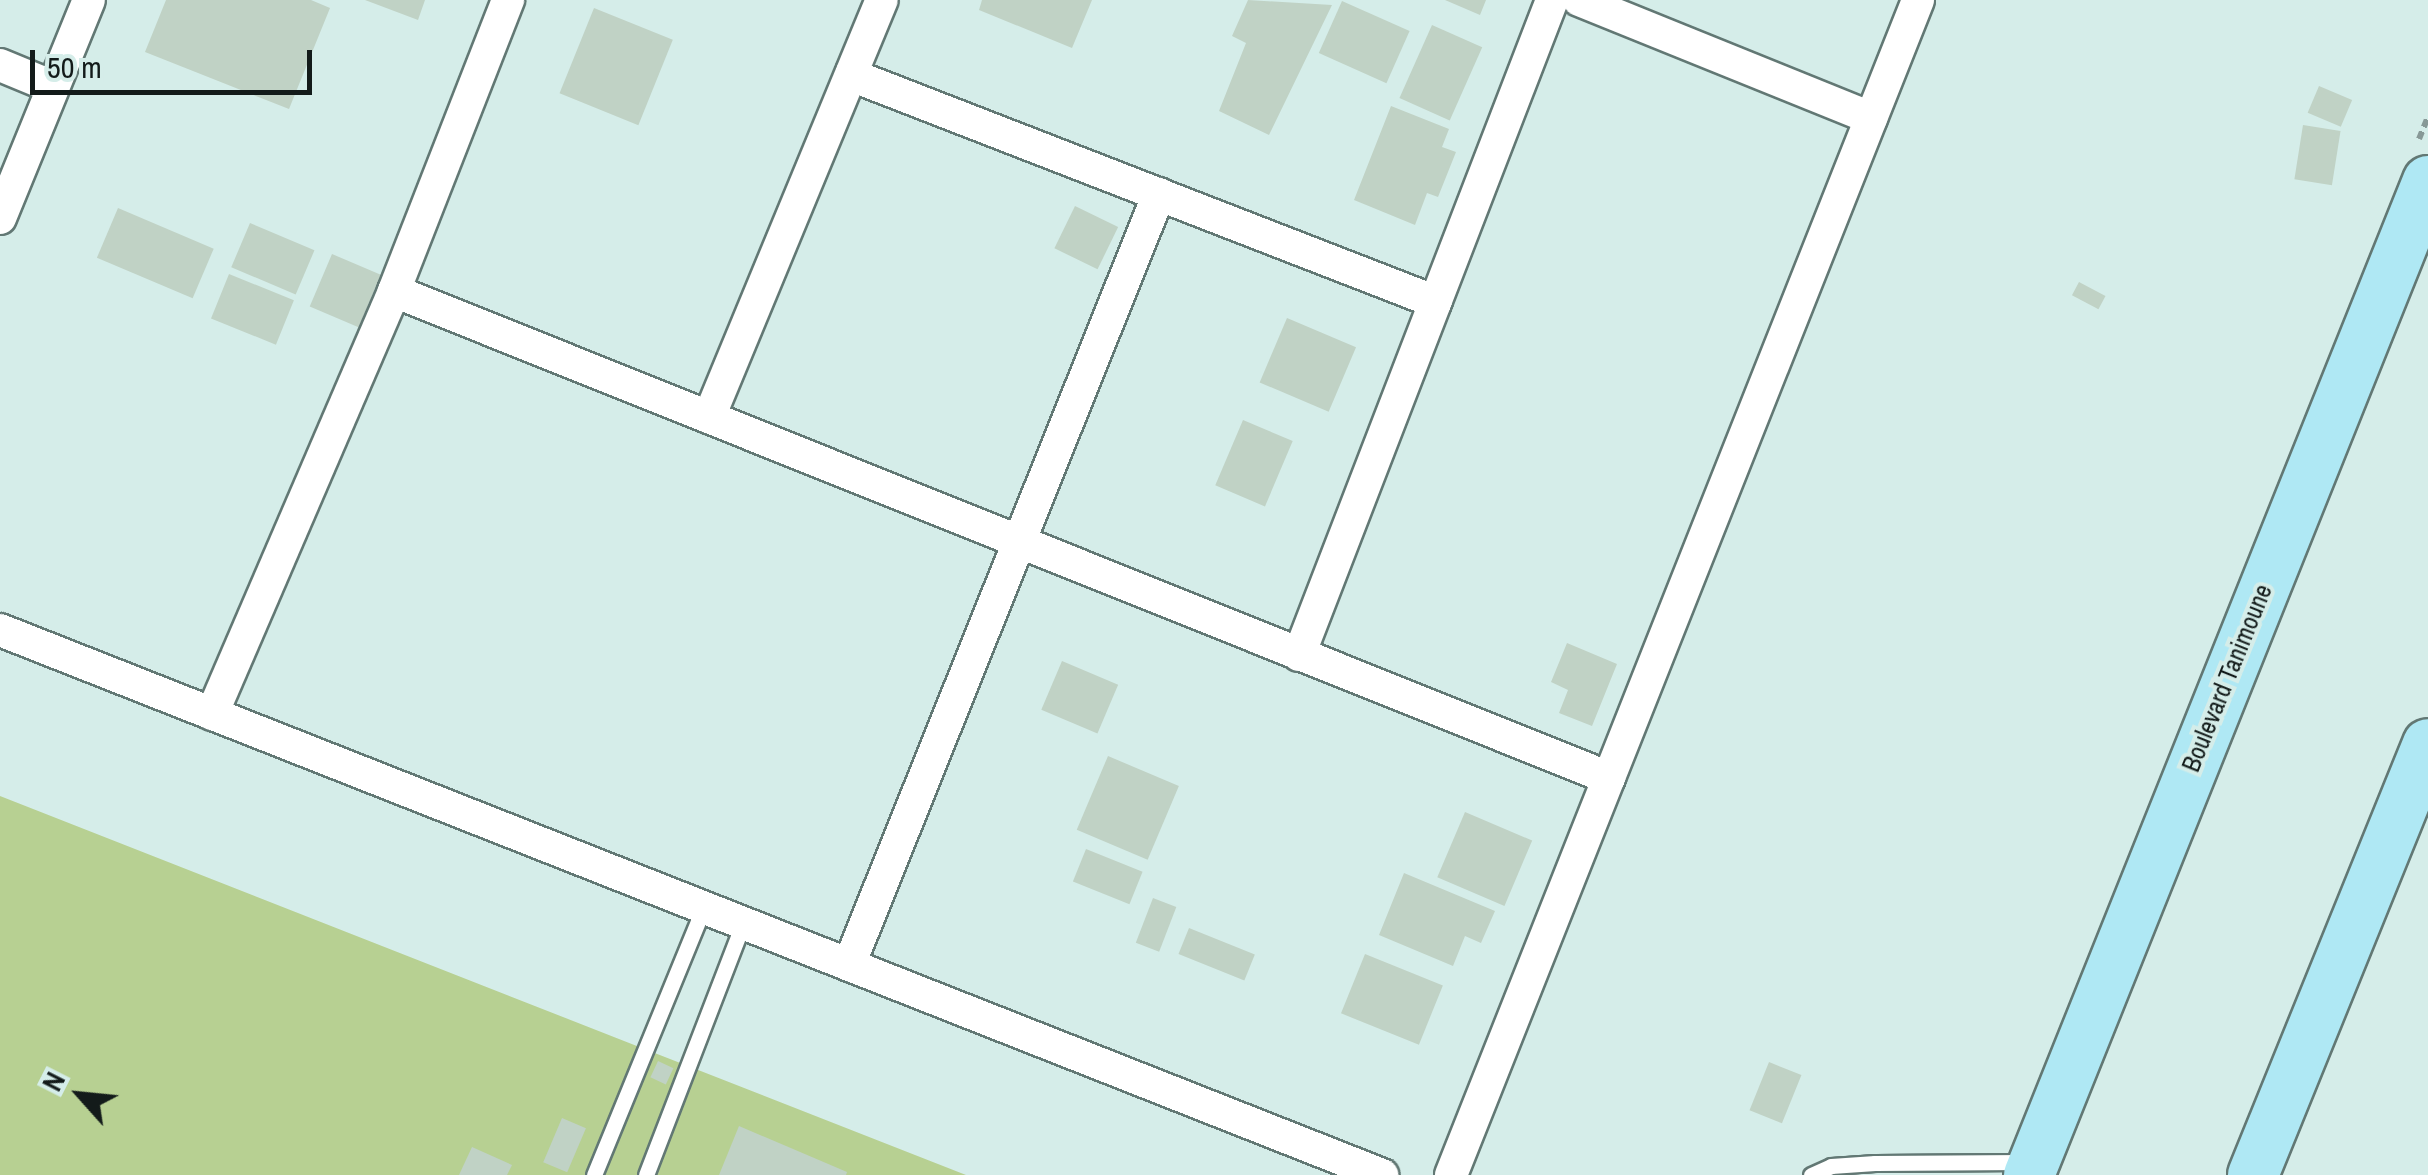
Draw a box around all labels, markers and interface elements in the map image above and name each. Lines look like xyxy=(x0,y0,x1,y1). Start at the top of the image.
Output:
scale bar xyxy=(35,30,318,92)
text: 50 m xyxy=(47,47,102,87)
street label: Boulevard Tanimoune xyxy=(2176,580,2278,776)
north arrow xyxy=(30,1045,130,1145)
text: N xyxy=(33,1065,74,1097)

